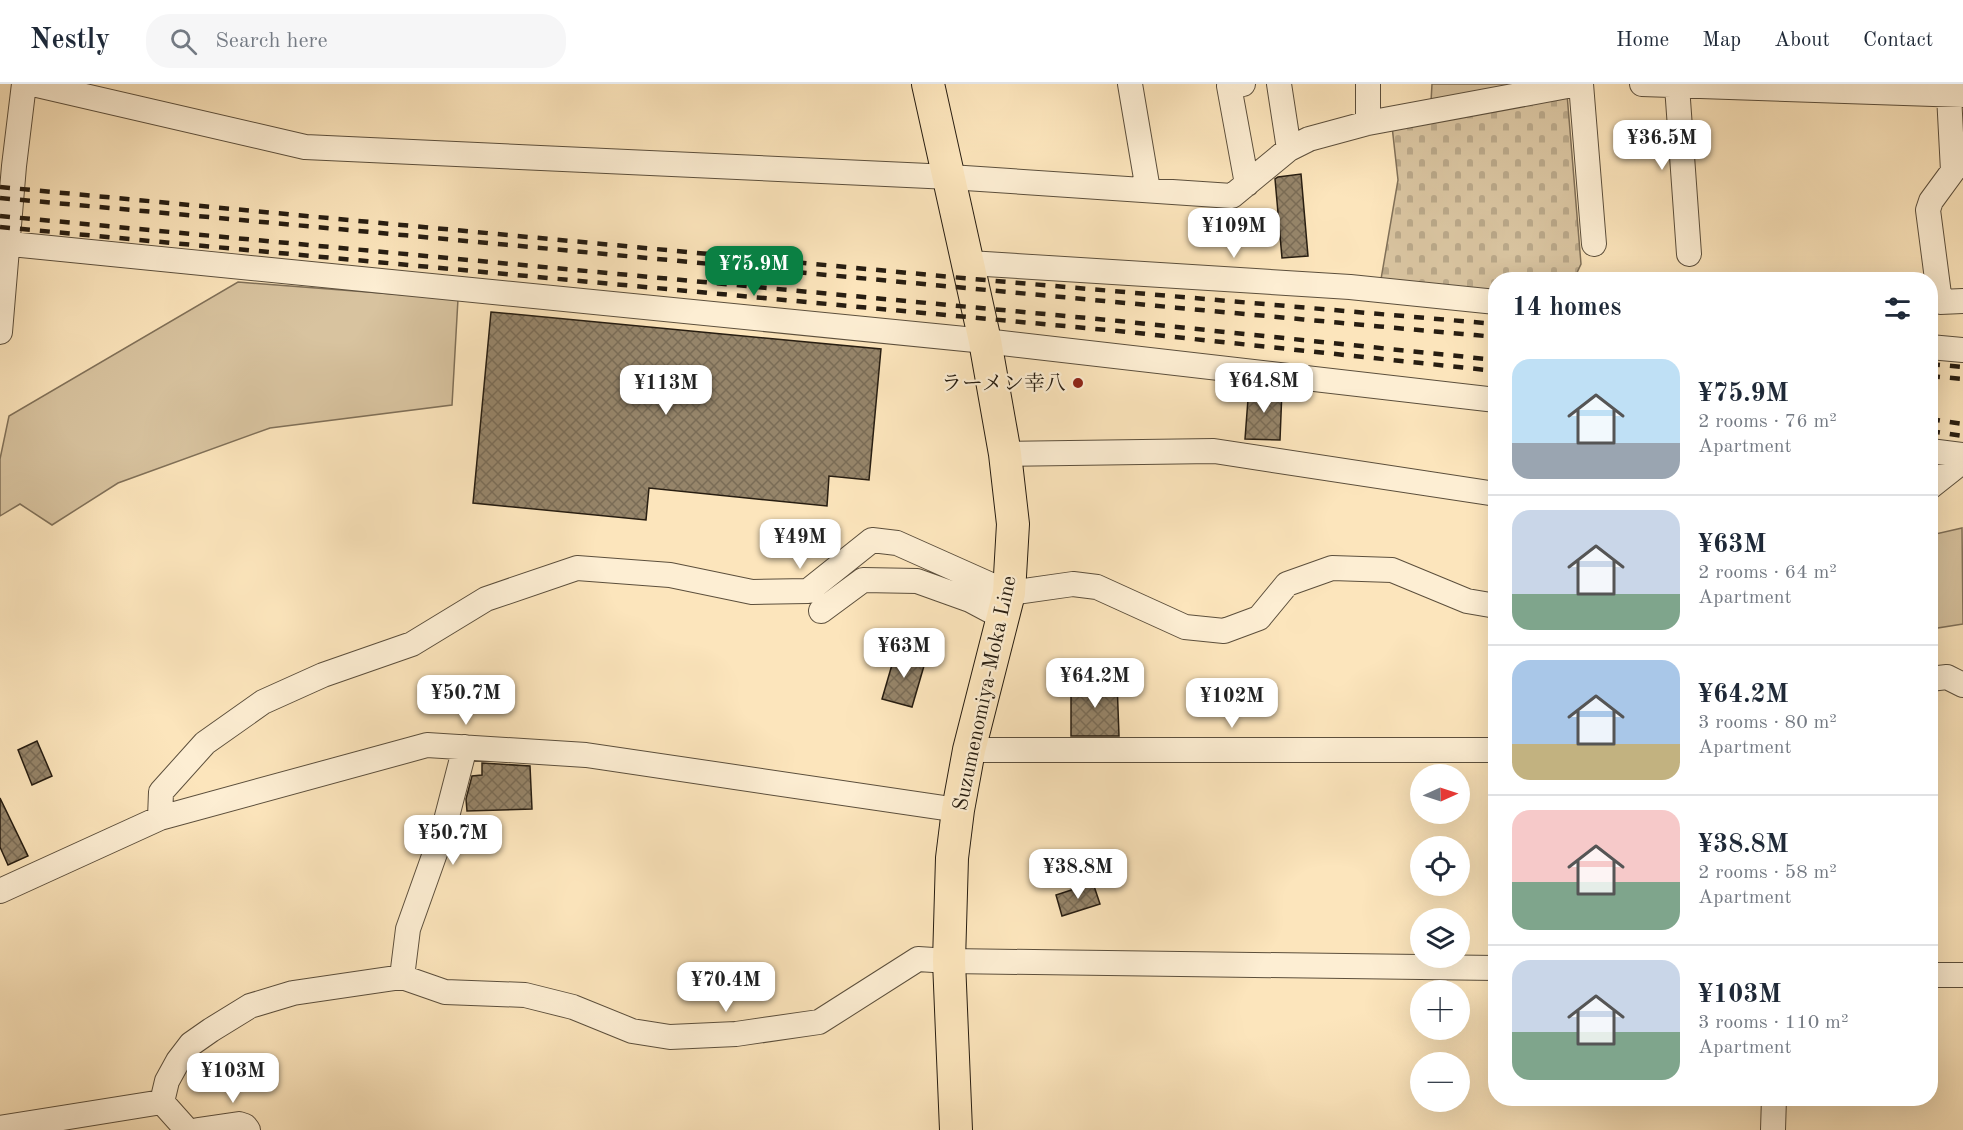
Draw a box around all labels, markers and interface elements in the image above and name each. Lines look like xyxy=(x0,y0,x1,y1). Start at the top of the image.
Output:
search box xyxy=(146,14,566,68)
icon: search xyxy=(167,25,200,58)
text: Nestly xyxy=(30,27,110,55)
text: Search here xyxy=(215,30,328,52)
text: Home xyxy=(1616,30,1669,51)
text: Map xyxy=(1702,30,1741,51)
text: About xyxy=(1774,30,1830,51)
text: Contact xyxy=(1863,30,1933,51)
pin: ¥36.5M xyxy=(1613,120,1711,171)
text: ¥36.5M xyxy=(1627,129,1697,149)
pin: ¥109M xyxy=(1192,208,1276,259)
text: ¥109M xyxy=(1202,217,1266,237)
pin: ¥75.9M xyxy=(705,246,803,297)
text: ¥75.9M xyxy=(719,255,789,275)
icon: filters xyxy=(1881,292,1914,325)
text: 14 homes xyxy=(1512,295,1621,321)
pin: ¥64.8M xyxy=(1215,363,1313,414)
pin: ¥113M xyxy=(624,365,708,416)
place label: ラーメン幸八 xyxy=(941,372,1066,395)
text: ¥64.8M xyxy=(1229,372,1299,392)
text: ¥113M xyxy=(634,374,698,394)
marker: ラーメン幸八 xyxy=(1071,376,1085,390)
text: ¥75.9M xyxy=(1698,381,1789,407)
icon: home xyxy=(1560,383,1632,455)
text: 2 rooms · 76 m² xyxy=(1698,412,1837,432)
text: Apartment xyxy=(1698,437,1792,457)
pin: ¥49M xyxy=(764,519,836,570)
text: ¥49M xyxy=(774,528,826,548)
text: ¥63M xyxy=(1698,532,1766,558)
icon: home xyxy=(1560,534,1632,606)
text: 2 rooms · 64 m² xyxy=(1698,563,1837,583)
street label: Suzumenomiya-Moka Line xyxy=(950,574,1021,813)
text: Apartment xyxy=(1698,588,1792,608)
pin: ¥63M xyxy=(868,628,940,679)
text: ¥63M xyxy=(878,637,930,657)
pin: ¥64.2M xyxy=(1046,658,1144,709)
text: ¥64.2M xyxy=(1060,667,1130,687)
pin: ¥50.7M xyxy=(417,675,515,726)
pin: ¥102M xyxy=(1190,678,1274,729)
text: ¥64.2M xyxy=(1698,682,1789,708)
text: ¥50.7M xyxy=(431,684,501,704)
icon: home xyxy=(1560,684,1632,756)
text: ¥102M xyxy=(1200,687,1264,707)
text: 3 rooms · 80 m² xyxy=(1698,713,1837,733)
text: Apartment xyxy=(1698,738,1792,758)
north arrow xyxy=(1410,764,1470,824)
map controls xyxy=(1410,764,1470,1112)
pin: ¥50.7M xyxy=(404,815,502,866)
text: ¥50.7M xyxy=(418,824,488,844)
text: ¥38.8M xyxy=(1698,832,1789,858)
icon: home xyxy=(1560,834,1632,906)
button: locate xyxy=(1410,836,1470,896)
pin: ¥38.8M xyxy=(1029,849,1127,900)
text: ¥38.8M xyxy=(1043,858,1113,878)
text: 2 rooms · 58 m² xyxy=(1698,863,1837,883)
text: Apartment xyxy=(1698,888,1792,908)
button: layers xyxy=(1410,908,1470,968)
pin: ¥70.4M xyxy=(677,962,775,1013)
text: ¥70.4M xyxy=(691,971,761,991)
button: + xyxy=(1410,980,1470,1040)
text: ¥103M xyxy=(1698,982,1781,1008)
icon: home xyxy=(1560,984,1632,1056)
text: 3 rooms · 110 m² xyxy=(1698,1013,1848,1033)
text: Apartment xyxy=(1698,1038,1792,1058)
button: − xyxy=(1410,1052,1470,1112)
pin: ¥103M xyxy=(191,1053,275,1104)
text: ¥103M xyxy=(201,1062,265,1082)

